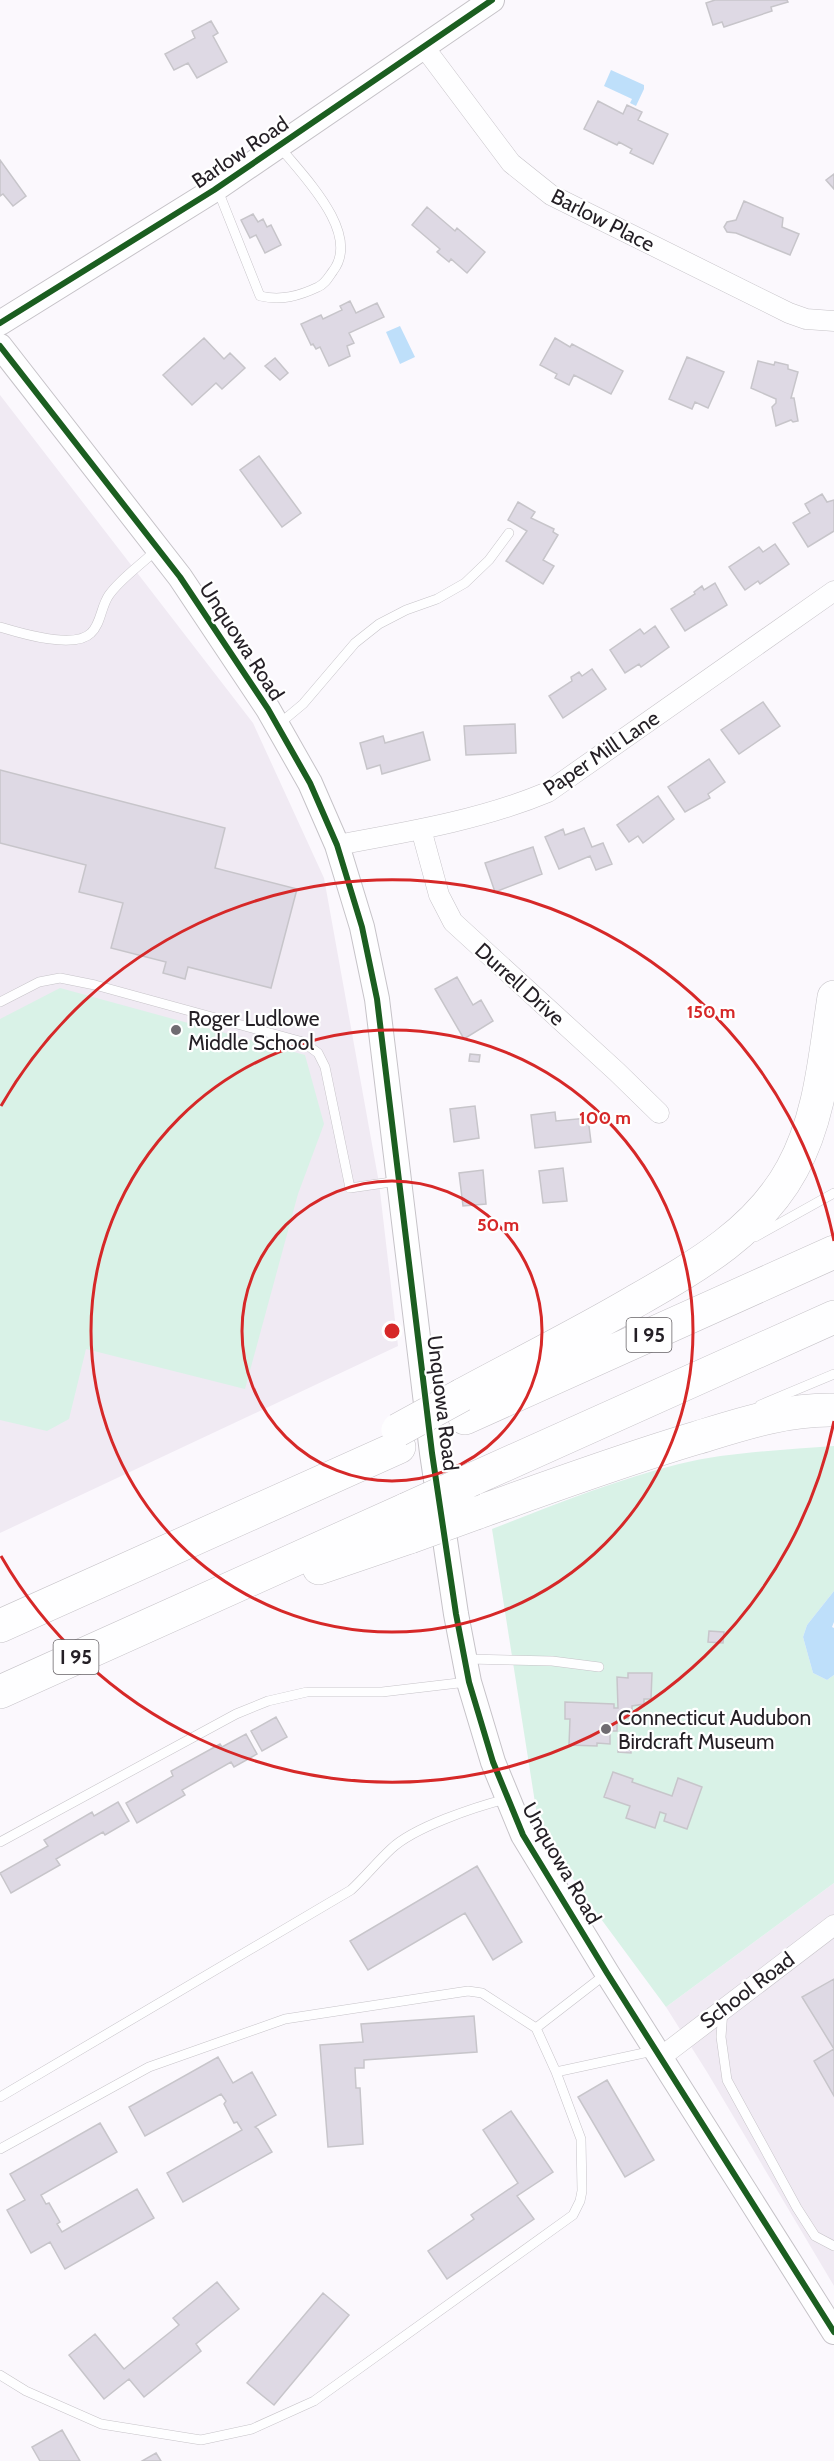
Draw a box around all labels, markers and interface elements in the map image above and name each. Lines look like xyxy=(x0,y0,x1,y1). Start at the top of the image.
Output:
street label: Barlow Road xyxy=(187,111,293,193)
street label: Barlow Place xyxy=(547,183,659,257)
street label: Unquowa Road xyxy=(194,577,290,705)
street label: Paper Mill Lane xyxy=(538,705,664,801)
street label: Durrell Drive xyxy=(470,937,570,1031)
text: 150 m xyxy=(687,1001,735,1023)
place label: Roger Ludlowe Middle School xyxy=(188,1006,320,1055)
marker: Roger Ludlowe Middle School xyxy=(169,1023,183,1037)
text: 100 m xyxy=(579,1107,631,1129)
text: 50 m xyxy=(477,1214,519,1236)
road number: I 95 xyxy=(626,1318,672,1352)
centre of rings xyxy=(382,1321,402,1341)
street label: Unquowa Road xyxy=(422,1334,464,1472)
road number: I 95 xyxy=(54,1640,98,1674)
place label: Connecticut Audubon Birdcraft Museum xyxy=(618,1705,811,1754)
marker: Connecticut Audubon Birdcraft Museum xyxy=(599,1722,613,1736)
street label: Unquowa Road xyxy=(517,1798,607,1928)
street label: School Road xyxy=(695,1946,799,2034)

